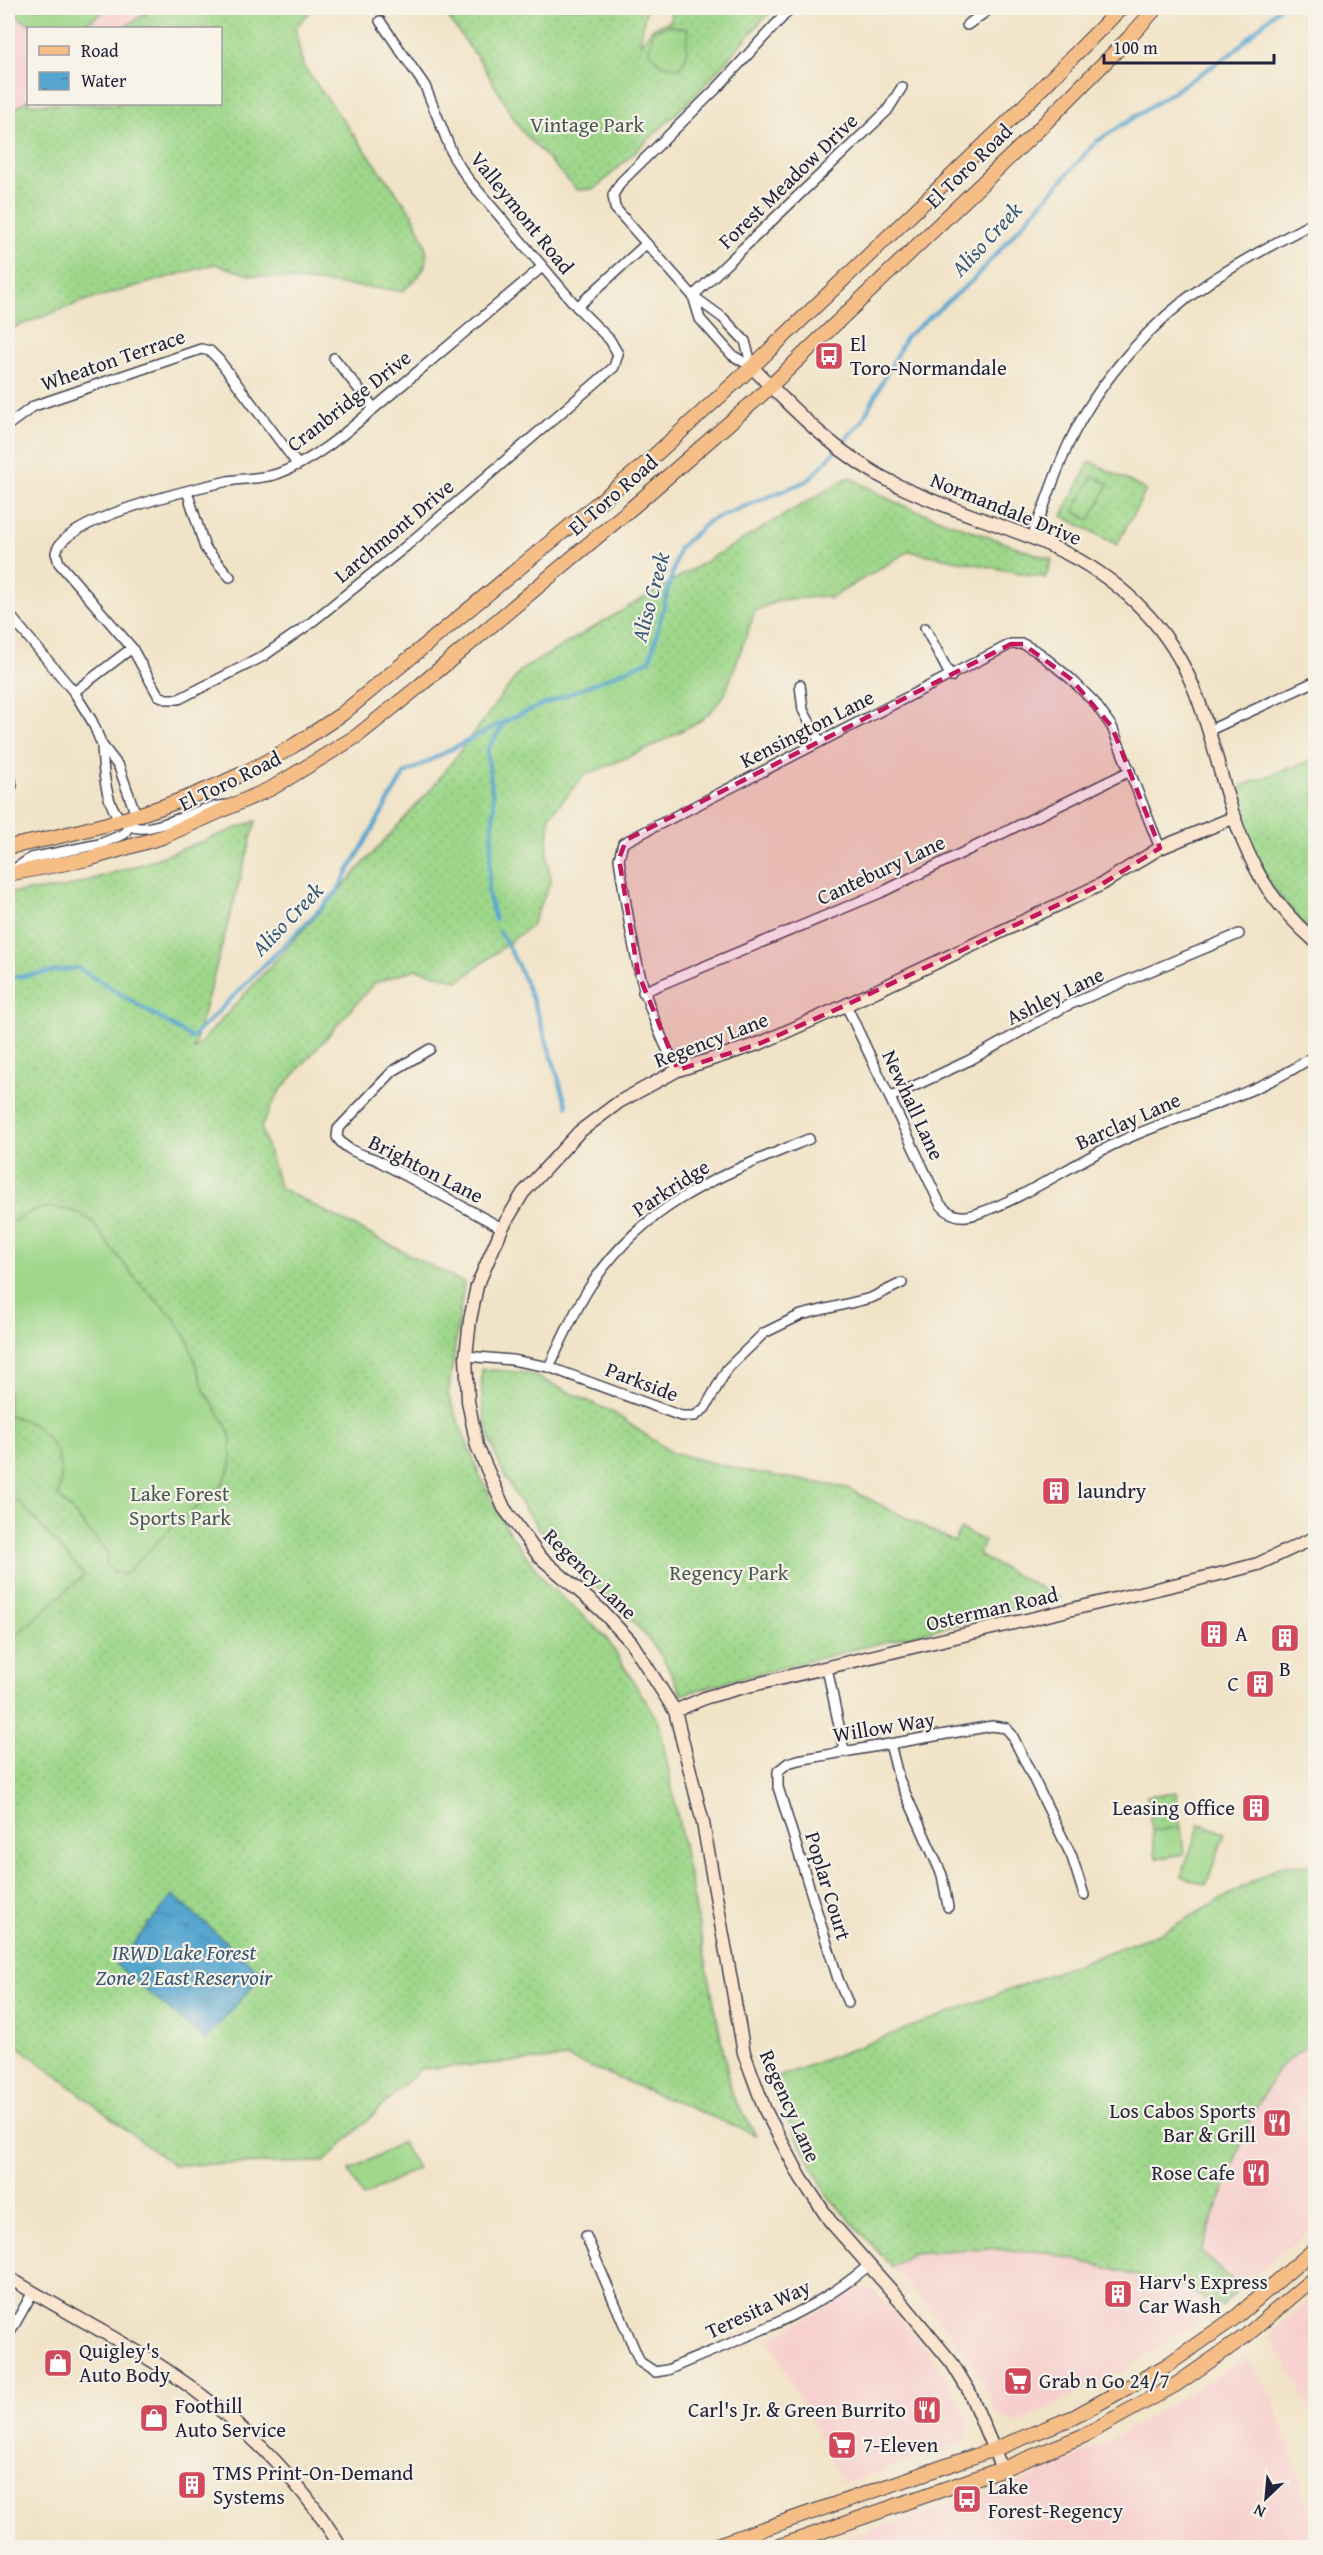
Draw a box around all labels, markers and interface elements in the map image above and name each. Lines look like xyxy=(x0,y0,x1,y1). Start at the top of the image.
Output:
legend xyxy=(27,27,222,105)
scale bar xyxy=(1104,27,1274,65)
text: 100 m xyxy=(1113,34,1158,61)
text: Road xyxy=(81,37,119,64)
text: Water xyxy=(81,67,127,94)
street label: Forest Meadow Drive xyxy=(711,106,865,256)
park label: Vintage Park xyxy=(530,109,644,140)
street label: El Toro Road xyxy=(918,116,1020,215)
street label: Valleymont Road xyxy=(463,145,582,281)
water label: Aliso Creek xyxy=(942,194,1030,284)
street label: Wheaton Terrace xyxy=(36,320,189,399)
place label: El Toro-Normandale xyxy=(850,328,1007,383)
bus stop icon: El Toro-Normandale xyxy=(813,340,845,372)
street label: Cranbridge Drive xyxy=(280,342,418,459)
street label: El Toro Road xyxy=(561,446,665,543)
street label: Normandale Drive xyxy=(926,464,1087,553)
street label: Larchmont Drive xyxy=(327,471,460,590)
water label: Aliso Creek xyxy=(622,548,678,646)
street label: Kensington Lane xyxy=(734,681,879,776)
street label: El Toro Road xyxy=(173,742,287,819)
street label: Cantebury Lane xyxy=(812,826,950,913)
water label: Aliso Creek xyxy=(243,874,331,964)
street label: Ashley Lane xyxy=(1001,958,1109,1033)
street label: Regency Lane xyxy=(649,1003,773,1076)
street label: Newhall Lane xyxy=(874,1045,953,1165)
street label: Barclay Lane xyxy=(1070,1084,1185,1157)
street label: Brighton Lane xyxy=(363,1126,489,1211)
street label: Parkridge xyxy=(626,1151,716,1224)
street label: Parkside xyxy=(601,1353,683,1410)
building icon: laundry xyxy=(1040,1475,1072,1507)
place label: laundry xyxy=(1077,1475,1147,1506)
park label: Lake Forest Sports Park xyxy=(129,1478,231,1533)
street label: Regency Lane xyxy=(536,1521,644,1627)
park label: Regency Park xyxy=(670,1557,789,1588)
street label: Osterman Road xyxy=(923,1578,1062,1639)
building icon: A xyxy=(1198,1618,1230,1650)
place label: A xyxy=(1235,1618,1248,1649)
building icon: B xyxy=(1269,1622,1301,1654)
place label: B xyxy=(1279,1653,1291,1684)
place label: C xyxy=(1228,1668,1239,1699)
building icon: C xyxy=(1244,1668,1276,1700)
street label: Willow Way xyxy=(831,1703,938,1750)
place label: Leasing Office xyxy=(1113,1792,1235,1823)
building icon: Leasing Office xyxy=(1240,1792,1272,1824)
street label: Poplar Court xyxy=(797,1828,860,1944)
water label: IRWD Lake Forest Zone 2 East Reservoir xyxy=(95,1936,273,1993)
street label: Regency Lane xyxy=(752,2045,829,2167)
place label: Los Cabos Sports Bar & Grill xyxy=(1110,2095,1256,2150)
restaurant icon: Los Cabos Sports Bar & Grill xyxy=(1261,2107,1293,2139)
place label: Rose Cafe xyxy=(1151,2157,1235,2188)
restaurant icon: Rose Cafe xyxy=(1240,2157,1272,2189)
place label: Harv's Express Car Wash xyxy=(1139,2266,1268,2321)
street label: Teresita Way xyxy=(700,2270,816,2346)
building icon: Harv's Express Car Wash xyxy=(1102,2278,1134,2310)
place label: Quigley's Auto Body xyxy=(79,2335,171,2390)
shop icon: Quigley's Auto Body xyxy=(42,2347,74,2379)
supermarket icon: Grab n Go 24/7 xyxy=(1002,2365,1034,2397)
place label: Grab n Go 24/7 xyxy=(1039,2365,1170,2396)
place label: Foothill Auto Service xyxy=(175,2390,286,2445)
place label: Carl's Jr. & Green Burrito xyxy=(688,2394,906,2425)
restaurant icon: Carl's Jr. & Green Burrito xyxy=(911,2394,943,2426)
shop icon: Foothill Auto Service xyxy=(138,2402,170,2434)
supermarket icon: 7-Eleven xyxy=(826,2429,858,2461)
place label: 7-Eleven xyxy=(863,2429,939,2460)
place label: TMS Print-On-Demand Systems xyxy=(213,2457,414,2512)
north arrow xyxy=(1236,2468,1296,2528)
building icon: TMS Print-On-Demand Systems xyxy=(176,2469,208,2501)
place label: Lake Forest-Regency xyxy=(988,2471,1124,2526)
bus stop icon: Lake Forest-Regency xyxy=(951,2483,983,2515)
text: N xyxy=(1249,2498,1269,2525)

